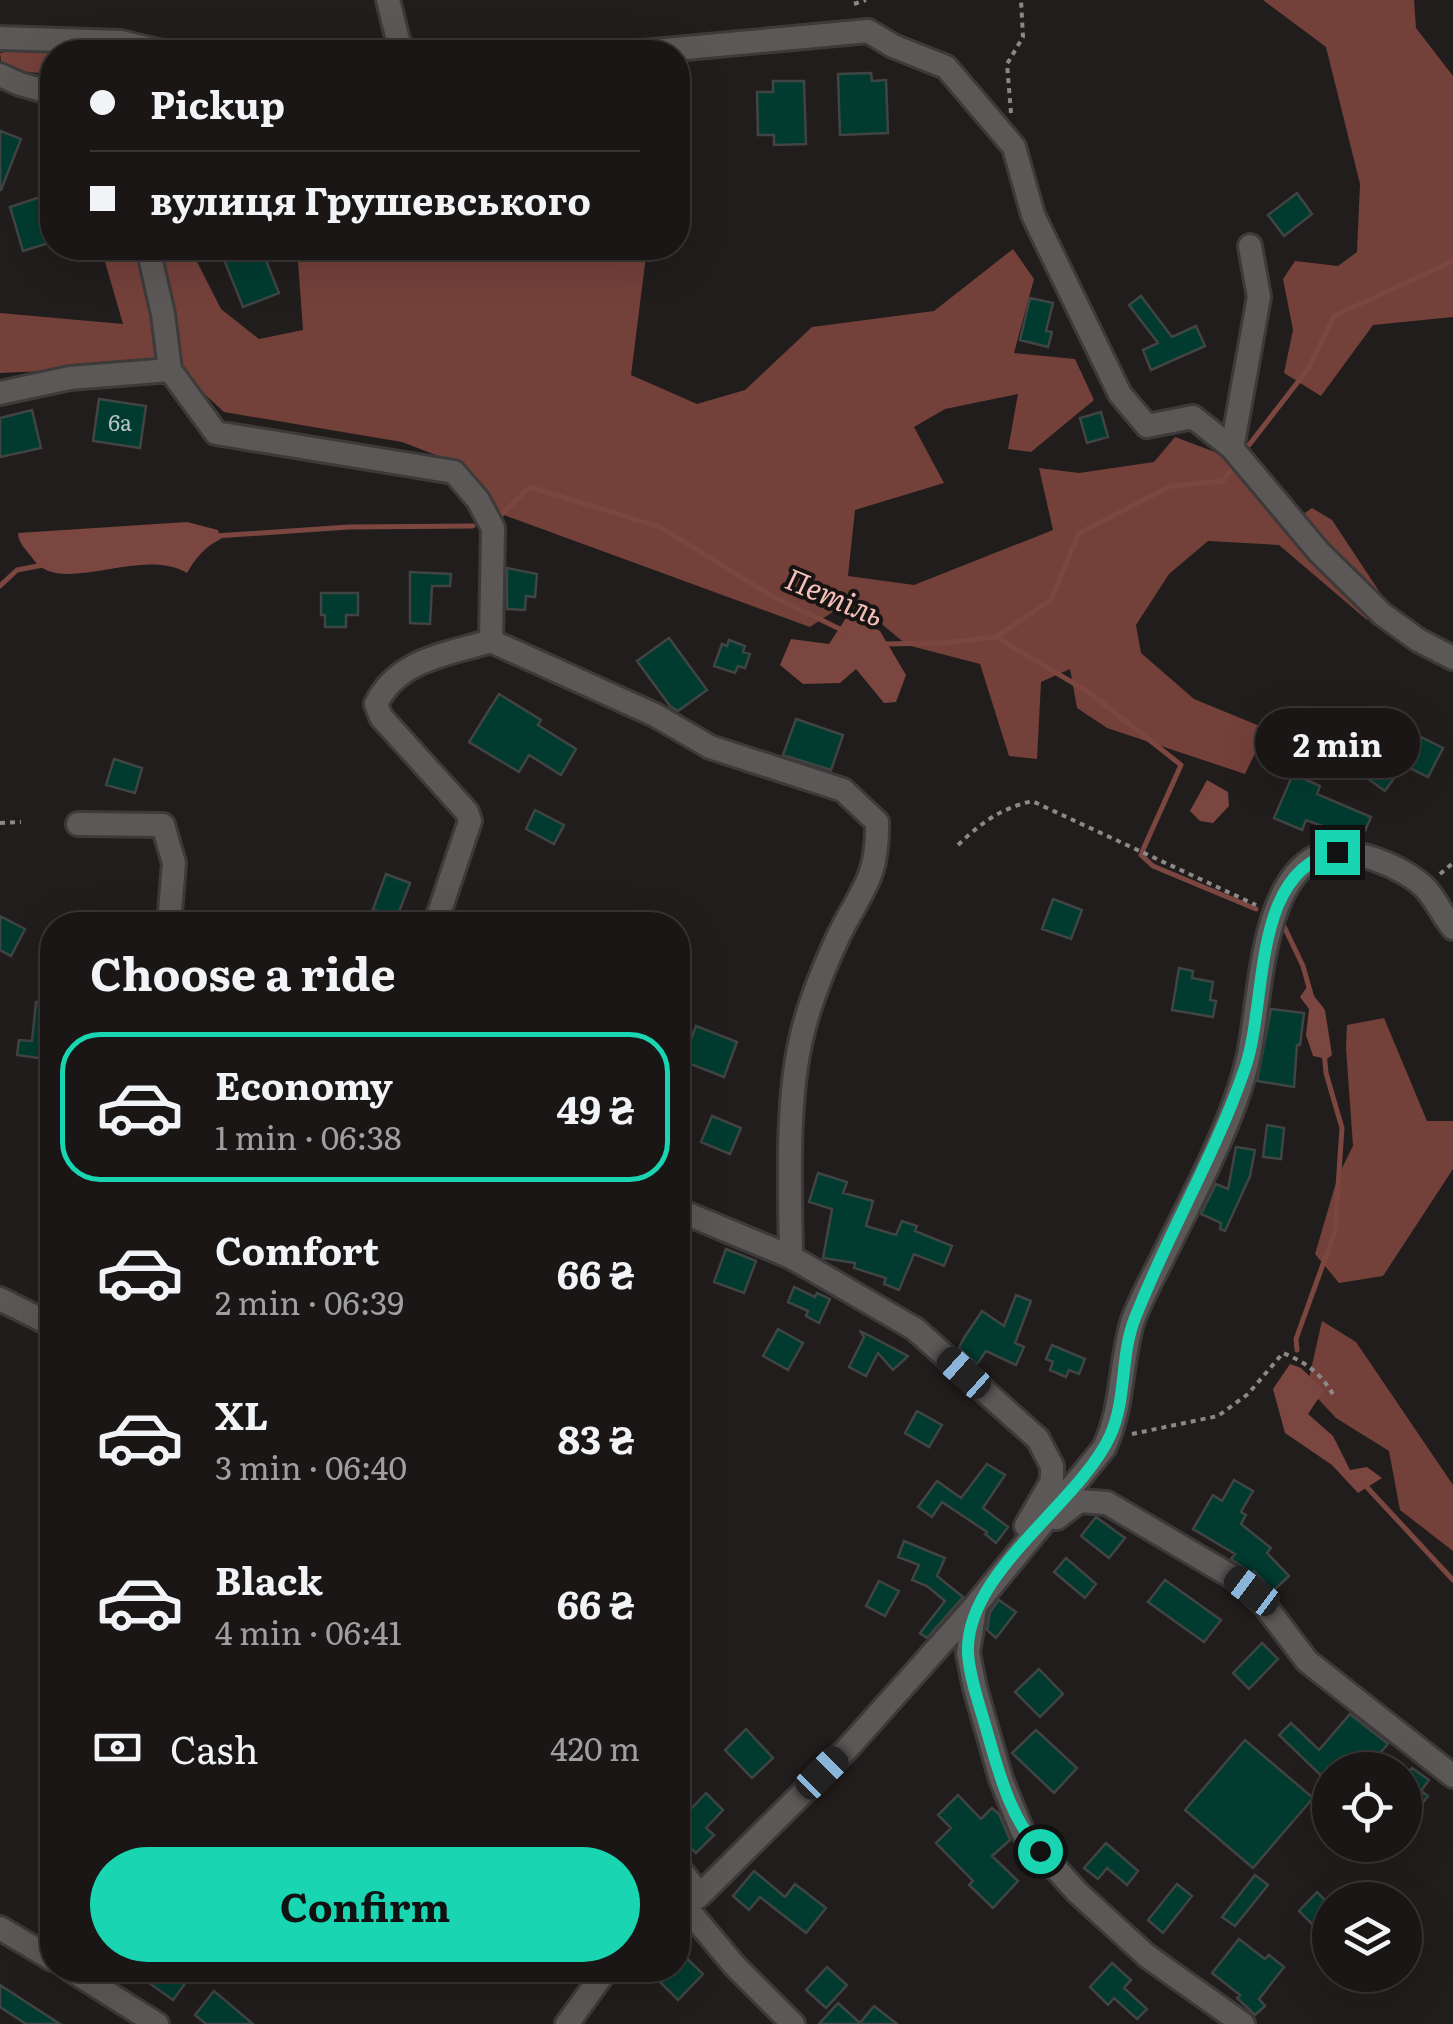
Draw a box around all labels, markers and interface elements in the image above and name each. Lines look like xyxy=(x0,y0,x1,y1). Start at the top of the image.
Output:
text: Pickup xyxy=(150,74,285,131)
text: вулиця Грушевського xyxy=(150,170,591,227)
house number: 6а xyxy=(108,405,132,438)
water label: Петіль xyxy=(779,555,891,636)
callout: 2 min xyxy=(1254,707,1420,777)
text: 2 min xyxy=(1293,719,1382,767)
route end xyxy=(1315,830,1360,875)
text: Choose a ride xyxy=(90,938,396,1005)
text: Economy xyxy=(215,1055,393,1112)
icon: car xyxy=(95,1062,185,1152)
text: 49 ₴ xyxy=(556,1079,635,1136)
text: 1 min · 06:38 xyxy=(215,1112,402,1160)
text: Comfort xyxy=(215,1220,379,1277)
icon: car xyxy=(95,1227,185,1317)
text: 66 ₴ xyxy=(557,1244,635,1301)
text: 2 min · 06:39 xyxy=(215,1277,404,1325)
car xyxy=(932,1342,996,1404)
text: XL xyxy=(215,1385,268,1442)
icon: car xyxy=(95,1392,185,1482)
text: 83 ₴ xyxy=(558,1409,635,1466)
text: 3 min · 06:40 xyxy=(215,1442,407,1490)
text: Black xyxy=(215,1550,323,1607)
icon: car xyxy=(95,1557,185,1647)
car xyxy=(1219,1561,1285,1621)
text: 66 ₴ xyxy=(557,1574,635,1631)
text: 4 min · 06:41 xyxy=(215,1607,402,1655)
text: Cash xyxy=(170,1719,259,1776)
icon: cash xyxy=(90,1720,145,1775)
text: 420 m xyxy=(550,1723,640,1771)
car xyxy=(790,1741,854,1805)
map controls xyxy=(1312,1752,1422,1992)
button: locate xyxy=(1312,1752,1422,1862)
route start xyxy=(1018,1829,1063,1874)
button: Confirm xyxy=(90,1847,640,1962)
button: layers xyxy=(1312,1882,1422,1992)

